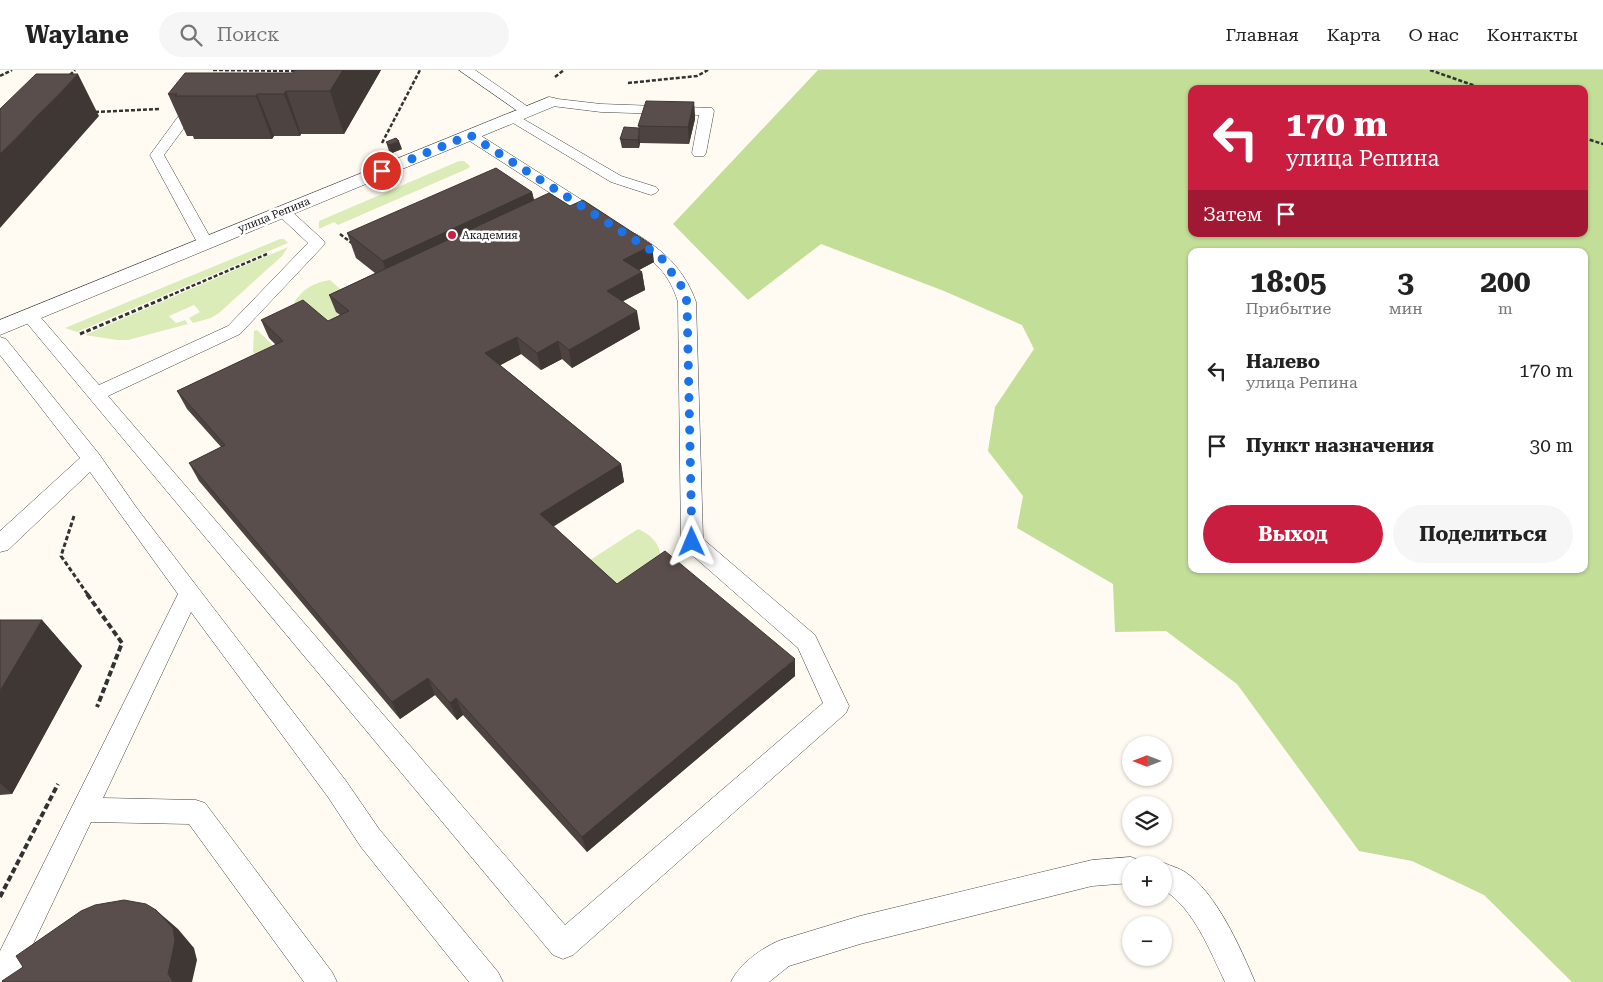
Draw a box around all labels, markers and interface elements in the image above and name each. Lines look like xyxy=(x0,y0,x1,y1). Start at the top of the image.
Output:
search box xyxy=(159,12,509,57)
text: Waylane xyxy=(25,21,129,49)
icon: search xyxy=(177,21,205,49)
text: Поиск xyxy=(217,23,279,46)
text: Главная xyxy=(1226,24,1299,45)
text: Карта xyxy=(1327,24,1381,45)
text: О нас xyxy=(1409,24,1459,45)
text: Контакты xyxy=(1487,24,1578,45)
text: 170 m xyxy=(1286,104,1387,145)
icon: left xyxy=(1203,105,1268,170)
text: улица Репина xyxy=(1286,146,1439,171)
pin xyxy=(361,150,403,192)
icon: arrive xyxy=(368,157,396,185)
street label: улица Репина xyxy=(236,195,312,235)
icon: arrive xyxy=(1272,200,1300,228)
text: Затем xyxy=(1203,203,1262,226)
marker: Академия xyxy=(446,229,458,241)
place label: Академия xyxy=(462,229,518,242)
text: 18:05 xyxy=(1250,264,1327,299)
text: 3 xyxy=(1397,264,1414,299)
text: 200 xyxy=(1480,264,1531,299)
text: Прибытие xyxy=(1245,299,1331,318)
text: мин xyxy=(1389,299,1423,318)
text: m xyxy=(1498,299,1513,318)
text: Налево xyxy=(1246,350,1320,373)
icon: left xyxy=(1203,357,1231,385)
text: 170 m xyxy=(1519,359,1573,382)
text: улица Репина xyxy=(1246,373,1358,392)
icon: arrive xyxy=(1203,432,1231,460)
text: Пункт назначения xyxy=(1246,434,1434,457)
text: 30 m xyxy=(1530,434,1573,457)
button: Выход xyxy=(1203,505,1383,563)
button: Поделиться xyxy=(1393,505,1573,563)
position arrow xyxy=(665,515,717,567)
north arrow xyxy=(1122,736,1172,786)
map controls xyxy=(1122,736,1172,966)
button: layers xyxy=(1122,796,1172,846)
button: + xyxy=(1122,856,1172,906)
button: − xyxy=(1122,916,1172,966)

